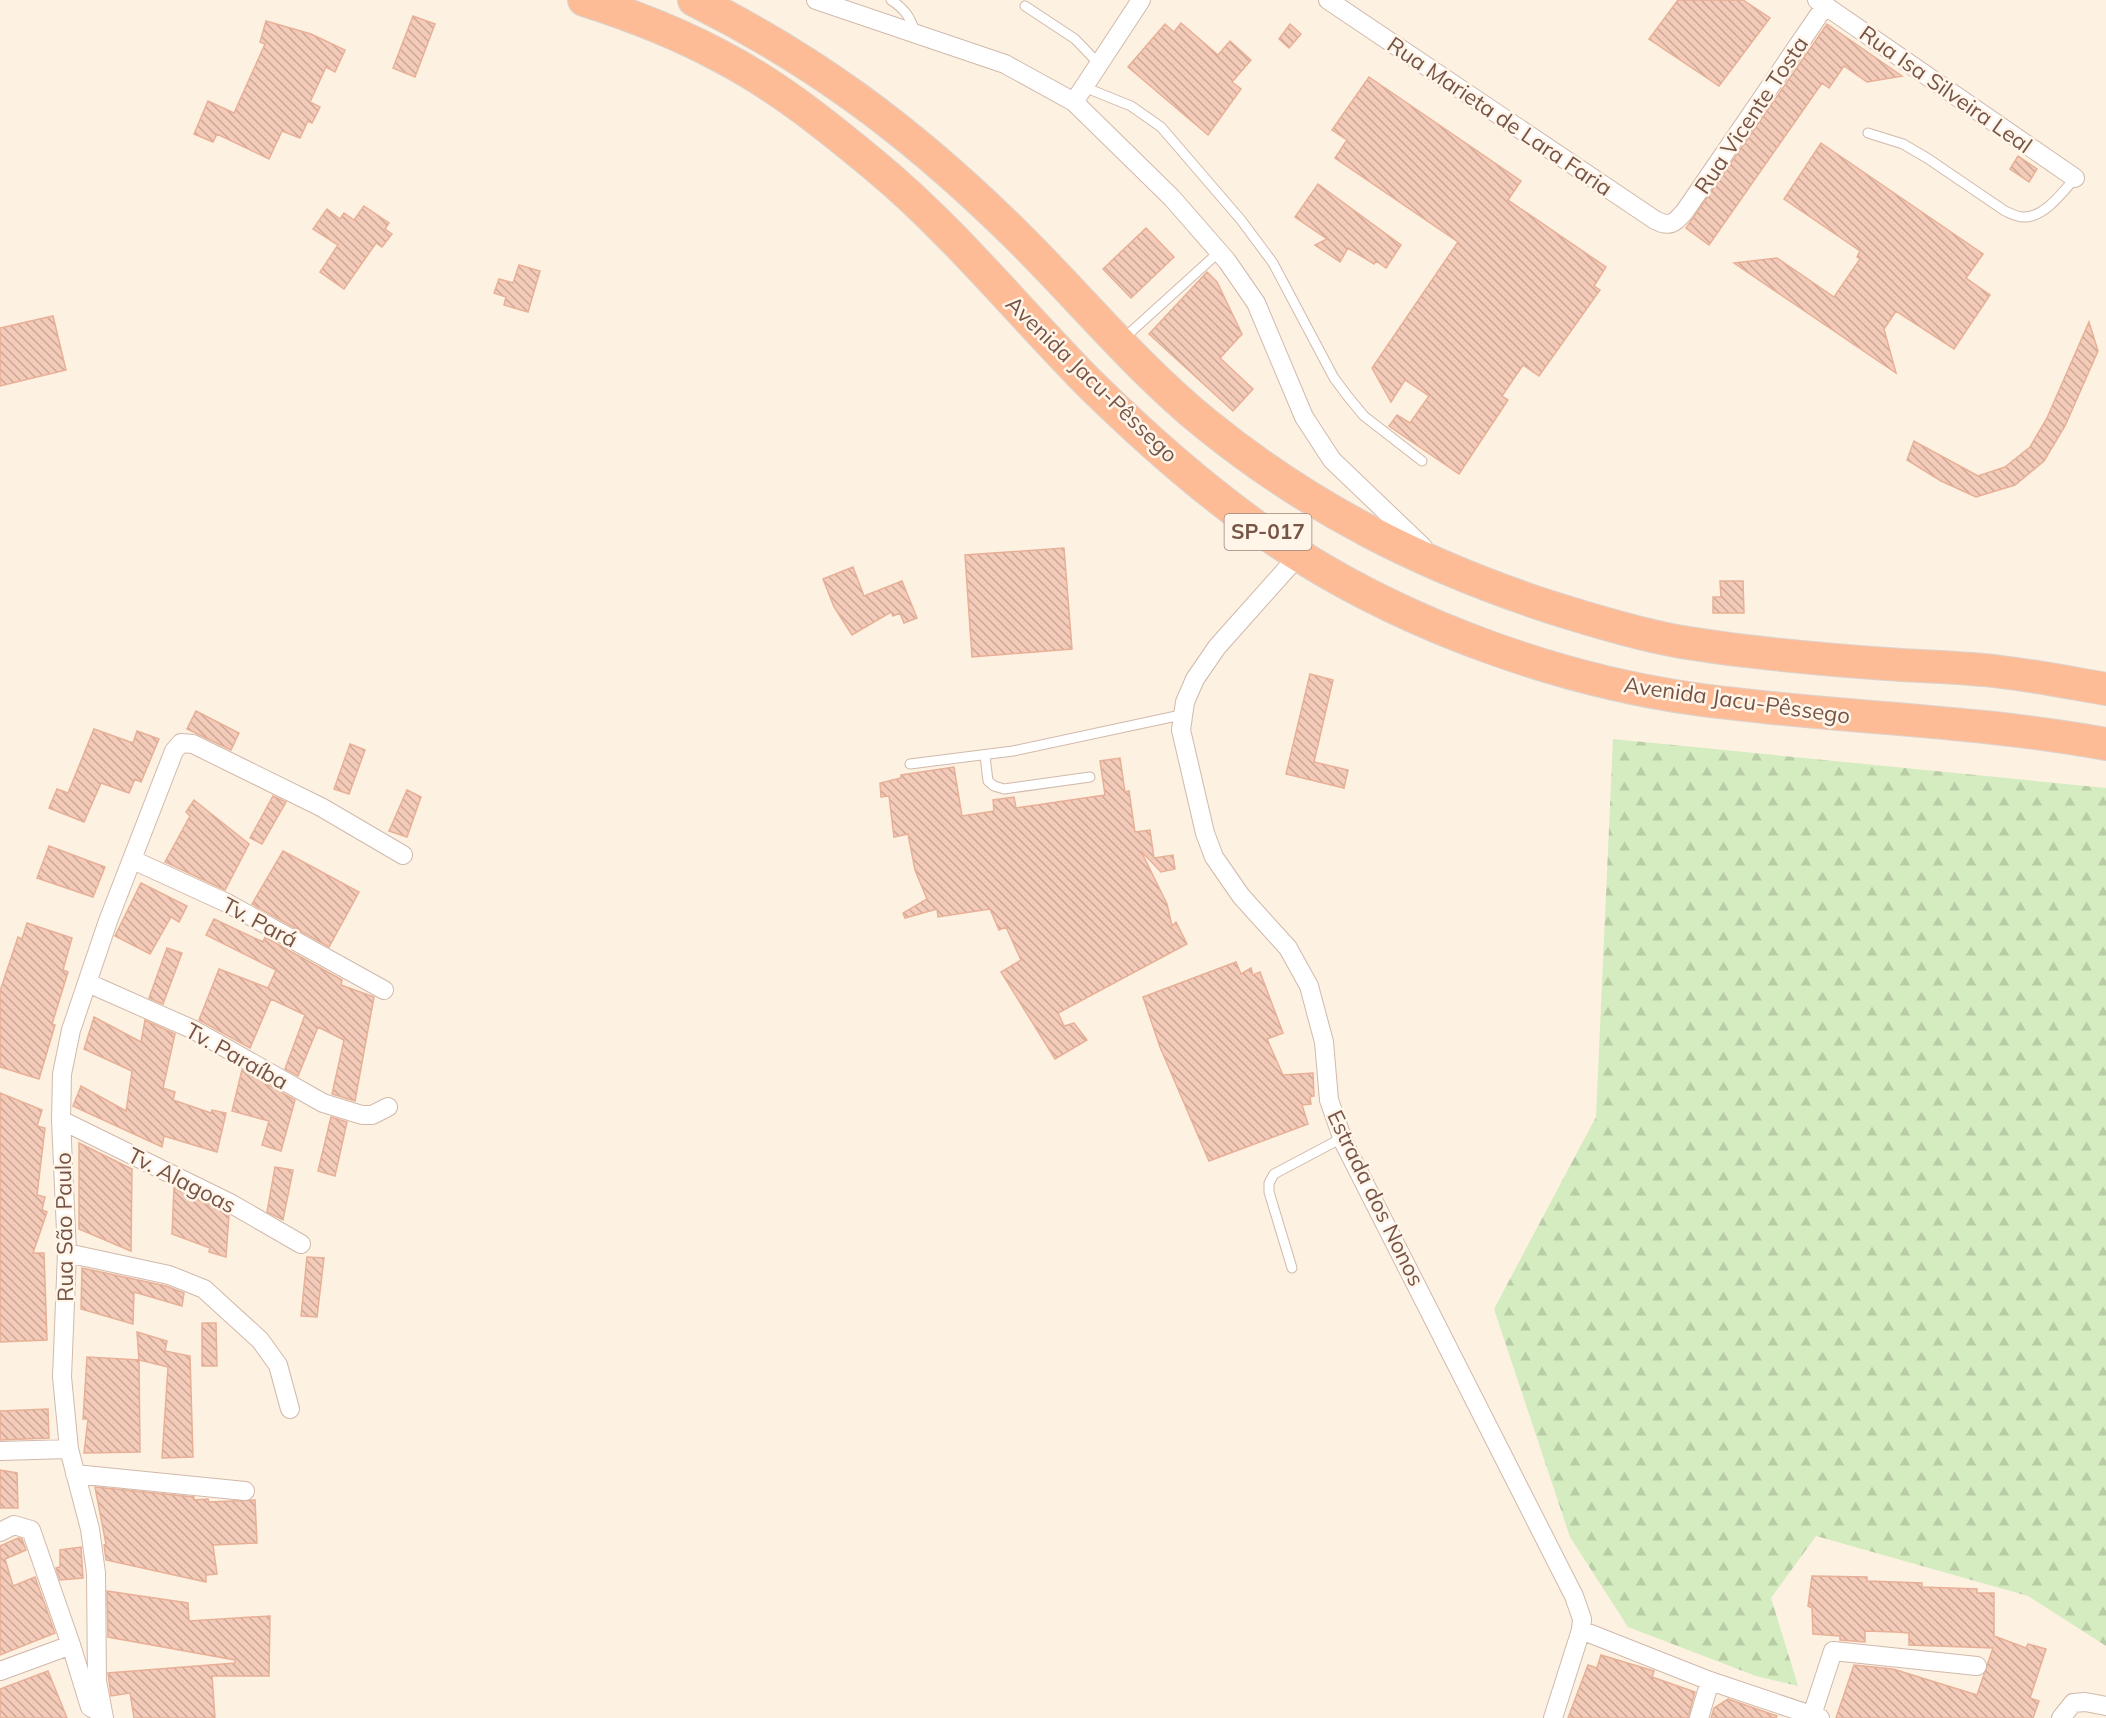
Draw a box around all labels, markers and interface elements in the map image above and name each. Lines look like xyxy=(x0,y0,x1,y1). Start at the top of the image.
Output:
street label: Rua Isa Silveira Leal xyxy=(1854,19,2038,159)
street label: Rua Marieta de Lara Faria xyxy=(1382,30,1618,202)
street label: Rua Vicente Tosta xyxy=(1688,31,1814,199)
street label: Avenida Jacu-Pêssego xyxy=(1000,290,1184,468)
road number: SP-017 xyxy=(1224,514,1312,550)
street label: Avenida Jacu-Pêssego xyxy=(1622,670,1852,730)
street label: Tv. Pará xyxy=(218,891,302,953)
street label: Tv. Paraíba xyxy=(181,1016,293,1096)
street label: Estrada dos Nonos xyxy=(1321,1105,1431,1291)
street label: Tv. Alagoas xyxy=(123,1141,241,1219)
street label: Rua São Paulo xyxy=(49,1152,79,1302)

